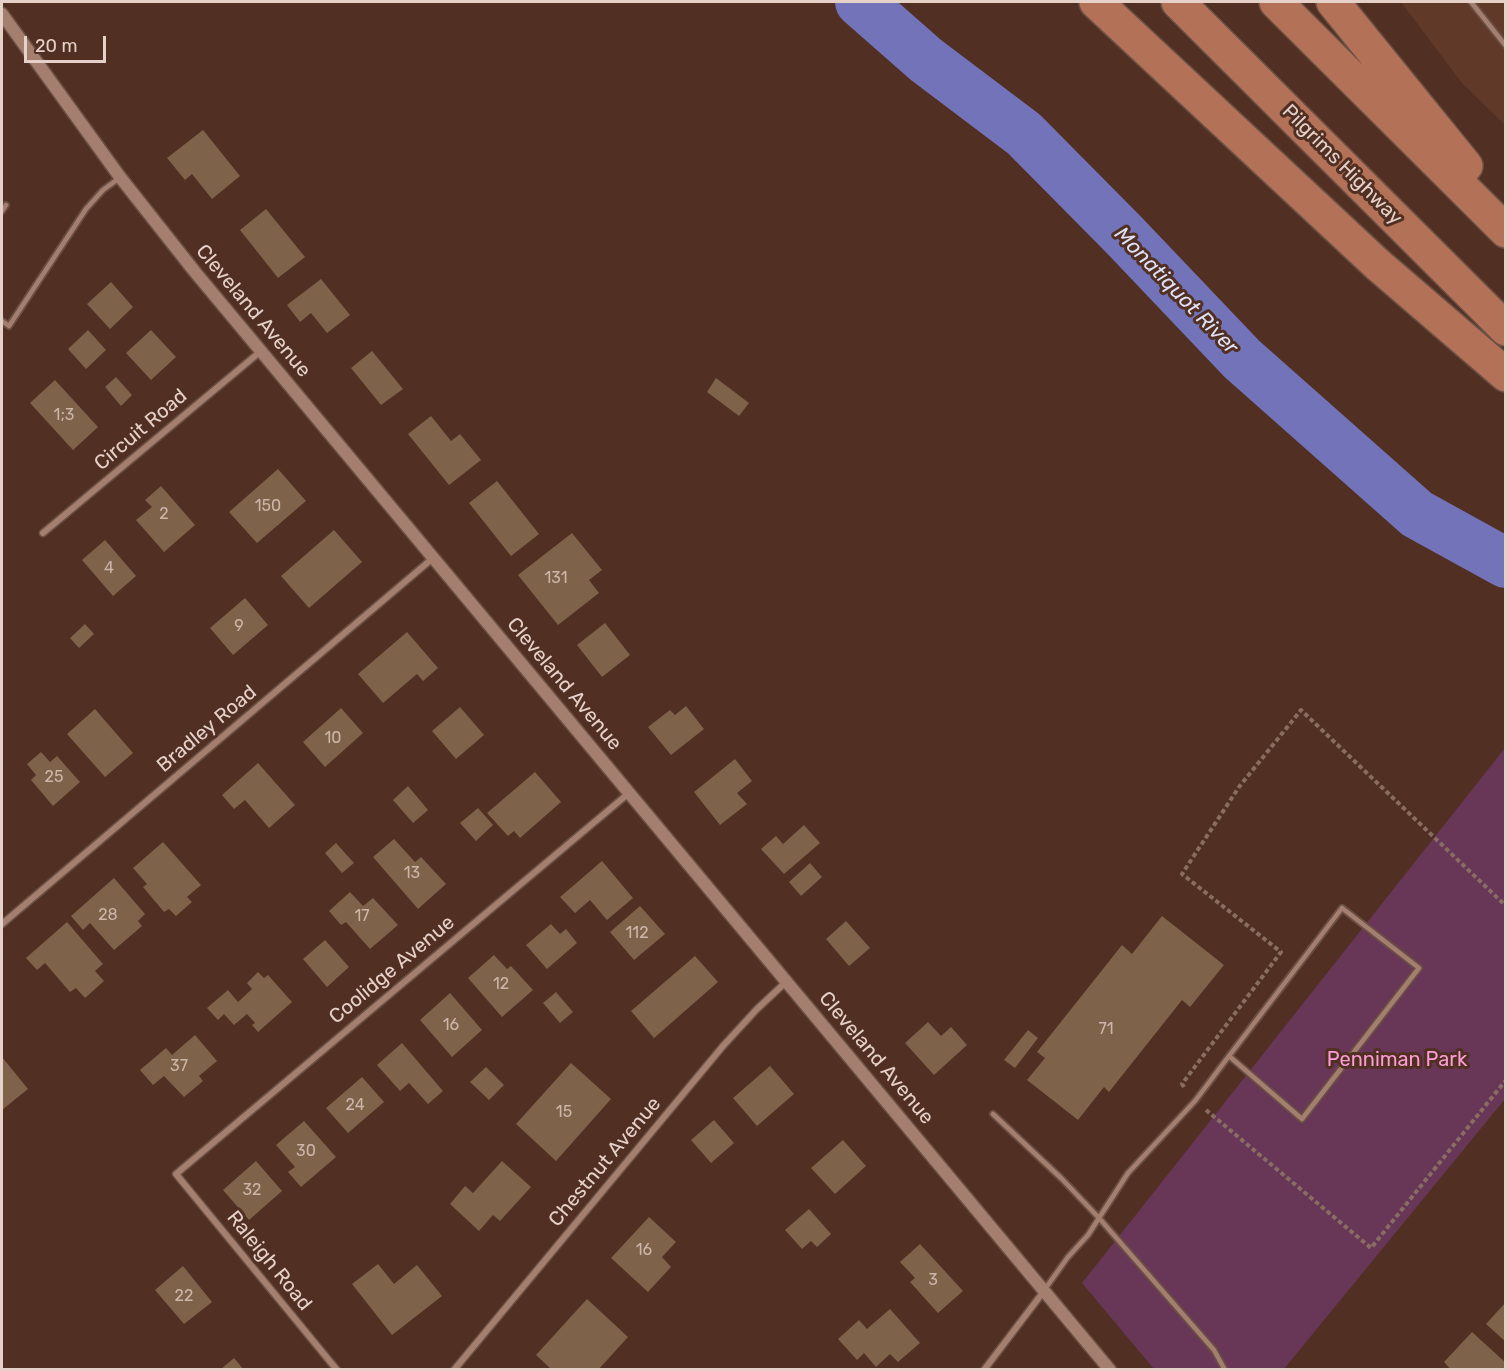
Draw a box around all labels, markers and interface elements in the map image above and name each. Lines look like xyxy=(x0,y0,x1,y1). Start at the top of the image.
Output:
scale bar xyxy=(27,24,110,62)
text: 20 m xyxy=(35,35,77,57)
street label: Pilgrims Highway xyxy=(1277,100,1407,230)
water label: Monatiquot River xyxy=(1109,222,1243,360)
street label: Cleveland Avenue xyxy=(191,240,315,382)
street label: Circuit Road xyxy=(90,384,192,476)
house number: 1;3 xyxy=(54,405,74,425)
house number: 150 xyxy=(255,496,281,516)
house number: 2 xyxy=(159,504,169,524)
house number: 4 xyxy=(104,558,114,578)
house number: 131 xyxy=(544,568,568,588)
street label: Cleveland Avenue xyxy=(502,613,626,755)
house number: 9 xyxy=(234,616,244,636)
street label: Bradley Road xyxy=(152,680,262,778)
house number: 10 xyxy=(324,728,342,748)
house number: 25 xyxy=(45,767,63,787)
house number: 13 xyxy=(404,863,420,883)
house number: 28 xyxy=(98,905,118,925)
house number: 17 xyxy=(354,906,370,926)
street label: Coolidge Avenue xyxy=(325,911,459,1029)
house number: 112 xyxy=(625,923,649,943)
house number: 12 xyxy=(493,974,509,994)
street label: Cleveland Avenue xyxy=(814,987,938,1129)
house number: 16 xyxy=(443,1015,459,1035)
house number: 71 xyxy=(1098,1019,1114,1039)
park label: Penniman Park xyxy=(1327,1048,1467,1072)
house number: 37 xyxy=(170,1056,188,1076)
street label: Chestnut Avenue xyxy=(544,1092,666,1232)
house number: 24 xyxy=(345,1095,365,1115)
house number: 15 xyxy=(556,1102,572,1122)
house number: 30 xyxy=(296,1141,316,1161)
house number: 32 xyxy=(242,1180,262,1200)
street label: Raleigh Road xyxy=(221,1206,317,1316)
house number: 16 xyxy=(636,1240,652,1260)
house number: 3 xyxy=(928,1270,938,1290)
house number: 22 xyxy=(175,1286,193,1306)

